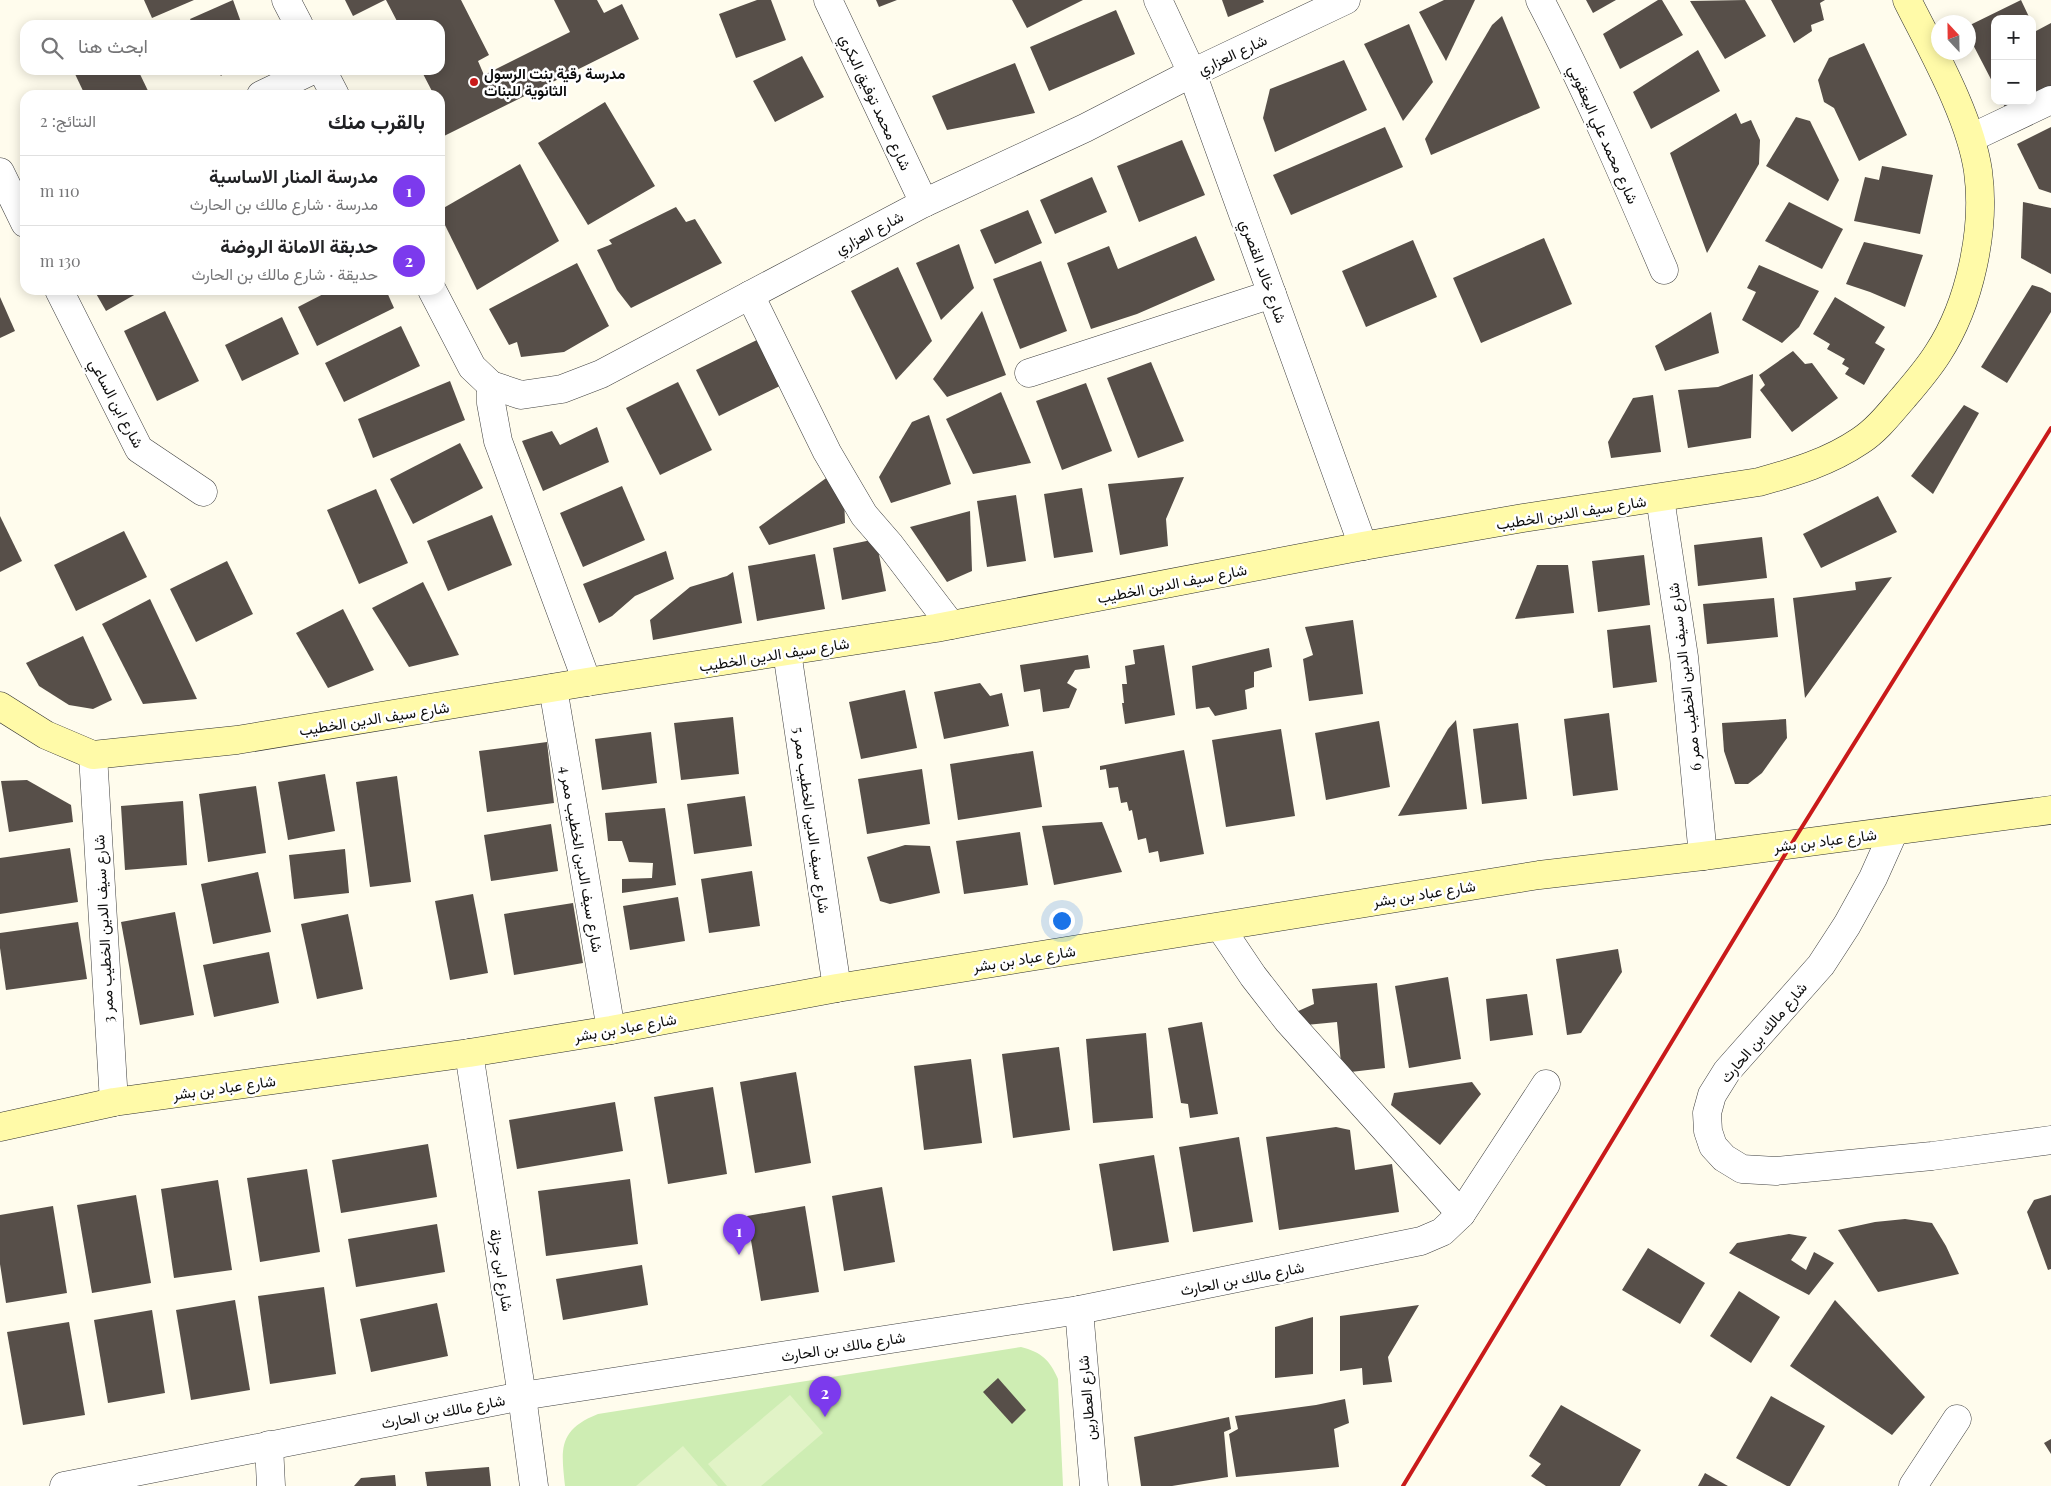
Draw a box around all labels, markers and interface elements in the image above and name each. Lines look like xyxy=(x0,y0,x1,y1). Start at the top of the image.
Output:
north arrow xyxy=(1931,15,1976,60)
map controls xyxy=(1991,15,2036,105)
button: + xyxy=(1991,15,2036,60)
search box xyxy=(20,20,445,75)
street label: شارع العزاري xyxy=(1194,29,1272,82)
street label: شارع محمد توفيق البكري xyxy=(832,31,916,175)
text: ابحث هنا xyxy=(78,32,148,58)
icon: search xyxy=(38,34,66,62)
button: − xyxy=(1991,60,2036,105)
street label: شارع محمد علي اليعقوبي xyxy=(1561,61,1644,208)
place label: مدرسة رقية بنت الرسول الثانوية للبنات xyxy=(484,63,625,100)
marker: مدرسة رقية بنت الرسول الثانوية للبنات xyxy=(468,76,480,88)
text: بالقرب منك xyxy=(328,106,425,134)
text: النتائج: 2 xyxy=(40,110,96,131)
text: مدرسة المنار الاساسية xyxy=(209,162,378,188)
text: 110 m xyxy=(40,180,80,201)
text: 1 xyxy=(406,180,412,201)
text: مدرسة · شارع مالك بن الحارث xyxy=(190,193,378,214)
street label: شارع العزاري xyxy=(832,206,908,262)
street label: شارع خالد القصري xyxy=(1232,217,1292,327)
text: حدبقة الامانة الروضة xyxy=(220,232,378,258)
text: 130 m xyxy=(40,250,81,271)
text: 2 xyxy=(405,250,413,271)
text: حديقة · شارع مالك بن الحارث xyxy=(191,263,378,284)
street label: شارع ابن الساعي xyxy=(82,355,149,453)
street label: شارع سيف الدين الخطيب xyxy=(1494,490,1648,536)
street label: شارع سيف الدين الخطيب xyxy=(1096,559,1249,609)
street label: شارع سيف الدين الخطيب ممر 6 xyxy=(1663,581,1707,772)
street label: شارع سيف الدين الخطيب xyxy=(697,632,851,678)
street label: شارع سيف الدين الخطيب xyxy=(297,696,451,742)
street label: شارع سيف الدين الخطيب ممر 5 xyxy=(787,726,835,915)
street label: شارع سيف الدين الخطيب ممر 4 xyxy=(554,764,608,954)
street label: شارع عباد بن بشر xyxy=(1771,824,1878,858)
street label: شارع سيف الدين الخطيب ممر 3 xyxy=(88,834,120,1024)
street label: شارع عباد بن بشر xyxy=(1370,875,1477,913)
your location xyxy=(1049,908,1075,934)
street label: شارع عباد بن بشر xyxy=(970,940,1077,978)
street label: شارع مالك بن الحارث xyxy=(1715,977,1813,1088)
street label: شارع عباد بن بشر xyxy=(571,1008,678,1048)
street label: شارع عباد بن بشر xyxy=(170,1070,277,1106)
pin: 1 xyxy=(723,1214,755,1255)
street label: شارع ابن جزلة xyxy=(484,1227,518,1313)
street label: شارع مالك بن الحارث xyxy=(1178,1256,1306,1302)
street label: شارع مالك بن الحارث xyxy=(779,1326,907,1368)
street label: شارع العطارين xyxy=(1072,1354,1102,1441)
pin: 2 xyxy=(809,1376,841,1417)
street label: شارع مالك بن الحارث xyxy=(379,1389,507,1435)

